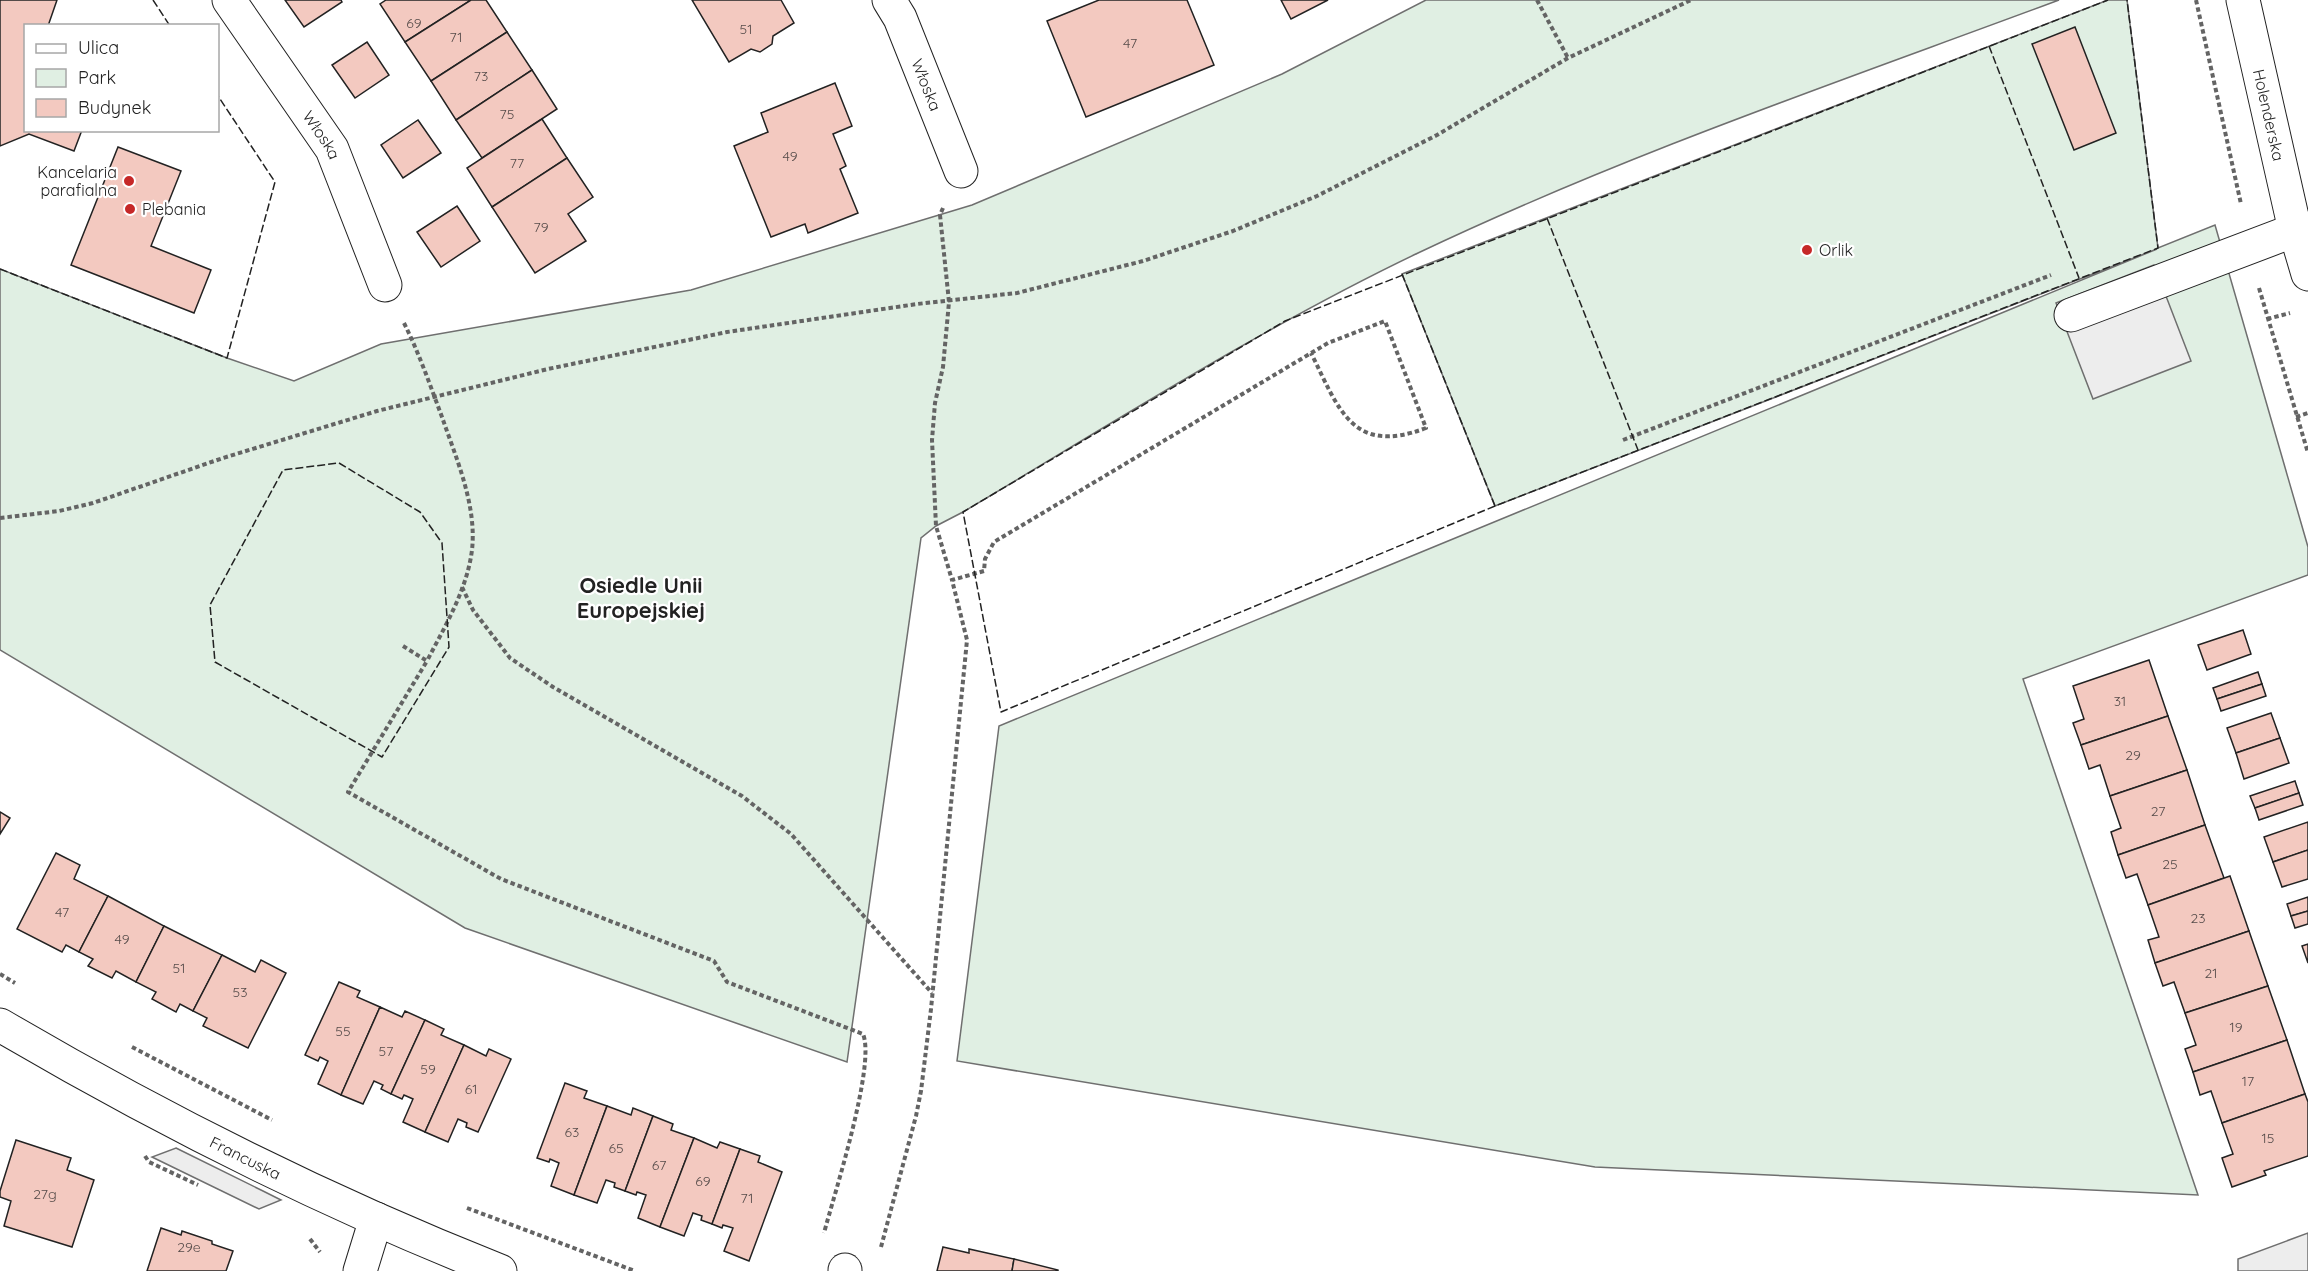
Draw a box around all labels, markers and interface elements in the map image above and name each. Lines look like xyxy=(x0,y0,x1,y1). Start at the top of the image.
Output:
house number: 69 xyxy=(406,14,422,32)
house number: 51 xyxy=(740,20,752,38)
legend xyxy=(24,24,219,132)
house number: 71 xyxy=(449,28,463,46)
house number: 47 xyxy=(1123,34,1137,52)
text: Ulica xyxy=(78,36,119,59)
street label: Włoska xyxy=(907,56,946,114)
text: Park xyxy=(78,66,116,89)
house number: 73 xyxy=(474,67,488,85)
street label: Holenderska xyxy=(2249,67,2289,163)
text: Budynek xyxy=(78,96,151,119)
house number: 75 xyxy=(500,105,514,123)
street label: Włoska xyxy=(299,107,345,162)
house number: 49 xyxy=(783,147,798,165)
house number: 77 xyxy=(510,154,524,172)
place label: Kancelaria parafialna xyxy=(37,162,117,200)
marker: Kancelaria parafialna xyxy=(122,174,136,188)
place label: Plebania xyxy=(142,199,206,219)
marker: Plebania xyxy=(123,202,137,216)
house number: 79 xyxy=(534,218,549,236)
place label: Orlik xyxy=(1819,240,1853,260)
marker: Orlik xyxy=(1800,243,1814,257)
district label: Osiedle Unii Europejskiej xyxy=(577,571,705,624)
house number: 31 xyxy=(2114,692,2126,710)
house number: 29 xyxy=(2125,746,2141,764)
house number: 27 xyxy=(2151,802,2165,820)
house number: 25 xyxy=(2162,855,2178,873)
house number: 47 xyxy=(55,903,69,921)
house number: 23 xyxy=(2190,909,2206,927)
house number: 49 xyxy=(115,930,130,948)
house number: 51 xyxy=(173,959,185,977)
house number: 21 xyxy=(2205,964,2217,982)
house number: 53 xyxy=(233,983,247,1001)
house number: 19 xyxy=(2230,1018,2243,1036)
house number: 55 xyxy=(335,1022,351,1040)
house number: 57 xyxy=(379,1042,393,1060)
house number: 59 xyxy=(420,1060,436,1078)
house number: 17 xyxy=(2242,1072,2254,1090)
house number: 61 xyxy=(465,1080,477,1098)
house number: 63 xyxy=(565,1123,579,1141)
house number: 15 xyxy=(2262,1129,2274,1147)
street label: Francuska xyxy=(206,1132,284,1184)
house number: 65 xyxy=(608,1139,624,1157)
house number: 67 xyxy=(652,1156,666,1174)
house number: 69 xyxy=(695,1172,711,1190)
house number: 27g xyxy=(33,1185,57,1203)
house number: 71 xyxy=(740,1189,754,1207)
house number: 29e xyxy=(177,1238,201,1256)

